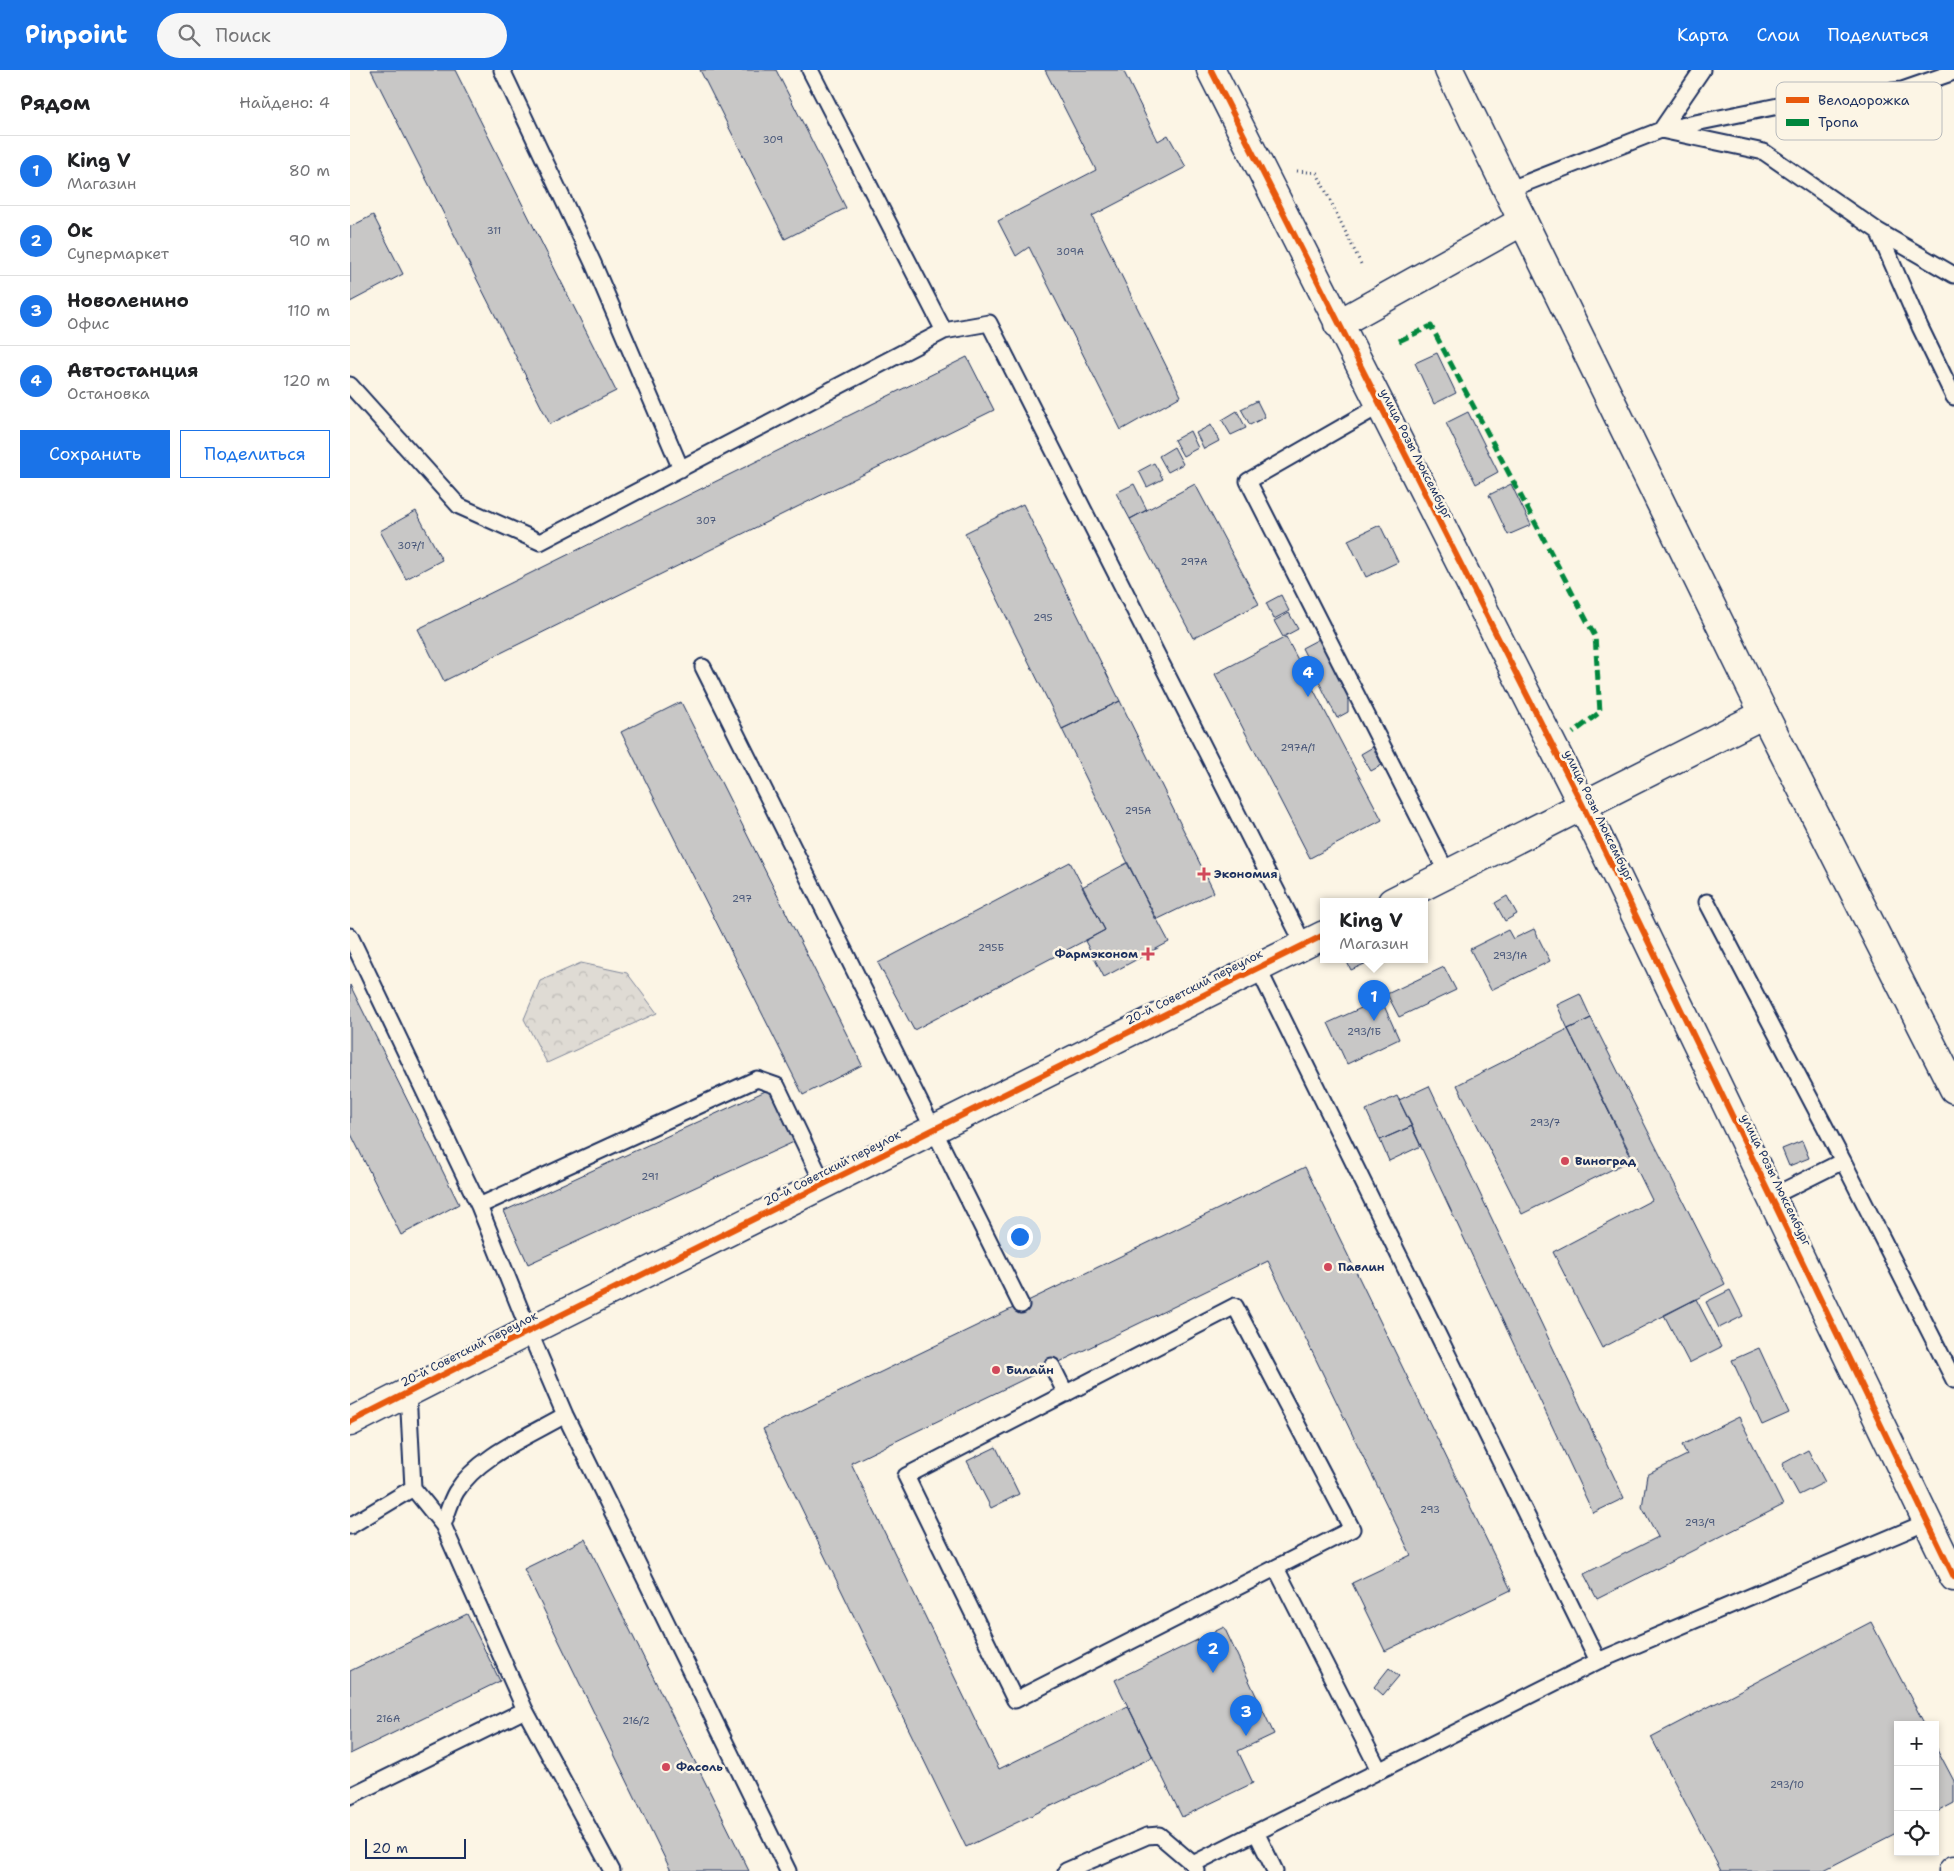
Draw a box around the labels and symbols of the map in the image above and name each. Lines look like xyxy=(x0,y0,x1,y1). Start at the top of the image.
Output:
legend xyxy=(1776,82,1942,140)
text: Велодорожка xyxy=(1818,91,1910,109)
text: Тропа xyxy=(1818,113,1859,131)
house number: 309 xyxy=(763,133,783,146)
house number: 311 xyxy=(487,224,501,237)
house number: 309А xyxy=(1056,245,1084,258)
street label: улица Розы Люксембург xyxy=(1376,386,1456,523)
house number: 307 xyxy=(696,514,716,527)
house number: 307/1 xyxy=(397,539,425,552)
house number: 297А xyxy=(1180,555,1208,568)
house number: 295 xyxy=(1033,611,1053,624)
pin: 4 xyxy=(1292,656,1324,697)
house number: 297А/1 xyxy=(1281,741,1315,754)
street label: улица Розы Люксембург xyxy=(1560,747,1638,885)
house number: 295А xyxy=(1125,804,1151,817)
place label: Экономия xyxy=(1214,866,1277,882)
marker: Экономия xyxy=(1198,868,1210,880)
house number: 297 xyxy=(732,892,752,905)
house number: 295Б xyxy=(978,941,1004,954)
street label: 20-й Советский переулок xyxy=(1123,945,1266,1029)
place label: Фармэконом xyxy=(1054,946,1138,962)
marker: Фармэконом xyxy=(1142,948,1154,960)
house number: 293/1А xyxy=(1493,949,1527,962)
pin: 1 xyxy=(1358,980,1390,1021)
house number: 293/1Б xyxy=(1347,1025,1381,1038)
street label: улица Розы Люксембург xyxy=(1737,1111,1815,1249)
house number: 293/7 xyxy=(1530,1116,1560,1129)
street label: 20-й Советский переулок xyxy=(761,1126,904,1210)
place label: Виноград xyxy=(1575,1153,1637,1169)
marker: Виноград xyxy=(1559,1155,1571,1167)
house number: 291 xyxy=(641,1170,659,1183)
your location xyxy=(1007,1224,1033,1250)
place label: Павлин xyxy=(1338,1259,1385,1275)
marker: Павлин xyxy=(1322,1261,1334,1273)
street label: 20-й Советский переулок xyxy=(398,1307,541,1391)
place label: Билайн xyxy=(1006,1362,1054,1378)
marker: Билайн xyxy=(990,1364,1002,1376)
house number: 293 xyxy=(1420,1503,1440,1516)
house number: 293/9 xyxy=(1685,1516,1715,1529)
pin: 2 xyxy=(1197,1632,1229,1673)
pin: 3 xyxy=(1230,1695,1262,1736)
house number: 216А xyxy=(376,1712,400,1725)
house number: 216/2 xyxy=(622,1714,650,1727)
place label: Фасоль xyxy=(676,1759,723,1775)
marker: Фасоль xyxy=(660,1761,672,1773)
house number: 293/10 xyxy=(1770,1778,1804,1791)
scale bar xyxy=(365,1836,466,1859)

